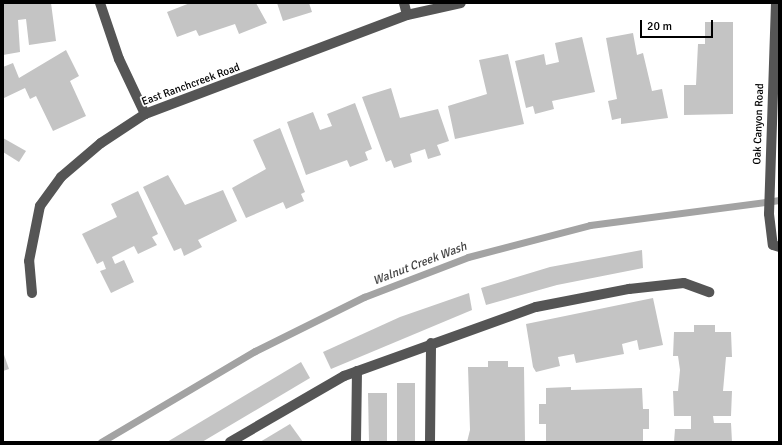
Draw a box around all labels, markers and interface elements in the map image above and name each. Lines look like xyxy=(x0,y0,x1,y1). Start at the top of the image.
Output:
scale bar xyxy=(642,12,715,38)
text: 20 m xyxy=(647,19,672,34)
street label: East Ranchcreek Road xyxy=(140,61,242,109)
street label: Oak Canyon Road xyxy=(751,83,767,165)
water label: Walnut Creek Wash xyxy=(371,240,469,288)

